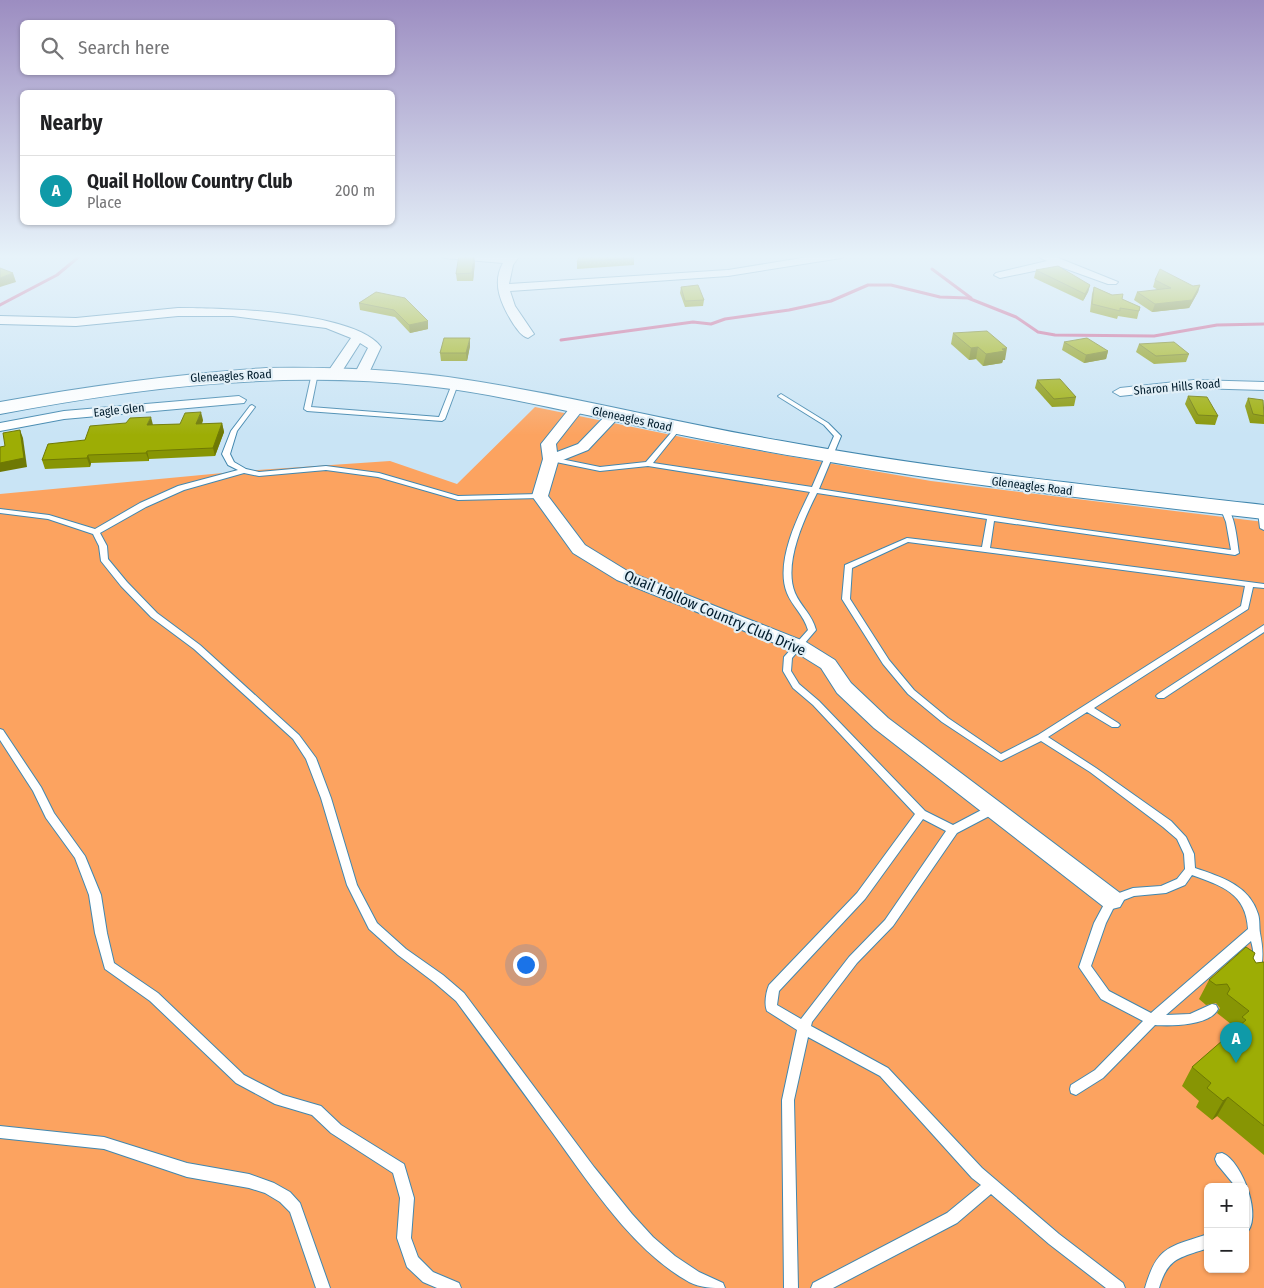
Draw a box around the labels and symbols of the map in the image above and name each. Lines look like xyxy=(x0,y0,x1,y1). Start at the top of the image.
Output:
street label: Gleneagles Road xyxy=(190,367,272,385)
street label: Sharon Hills Road xyxy=(1133,376,1221,398)
street label: Eagle Glen xyxy=(93,400,145,420)
street label: Gleneagles Road xyxy=(591,404,673,434)
street label: Gleneagles Road xyxy=(991,474,1073,498)
street label: Quail Hollow Country Club Drive xyxy=(621,566,809,660)
your location xyxy=(513,952,539,978)
pin: A xyxy=(1220,1022,1252,1063)

